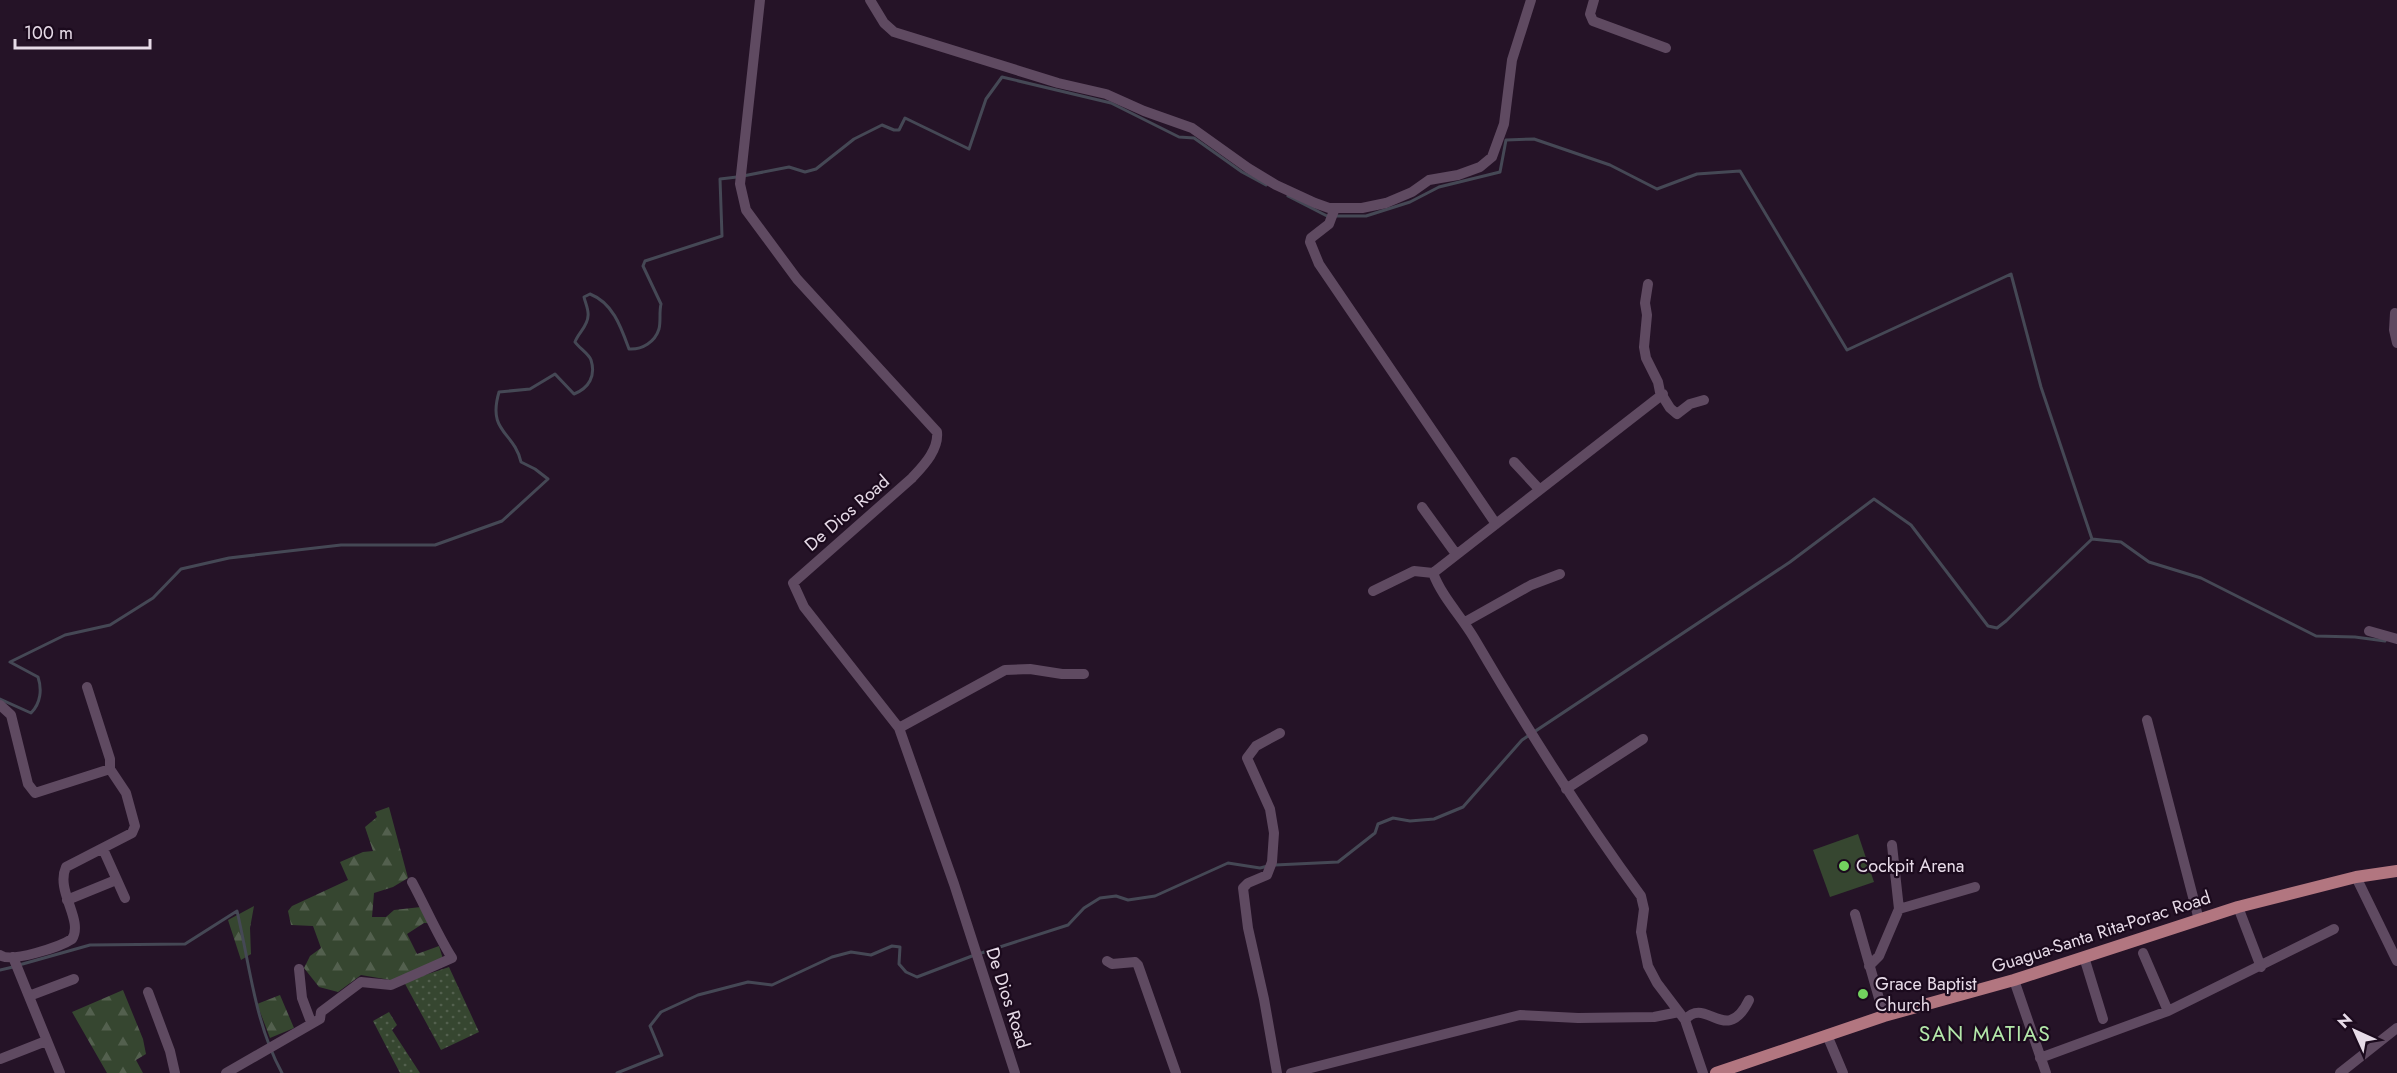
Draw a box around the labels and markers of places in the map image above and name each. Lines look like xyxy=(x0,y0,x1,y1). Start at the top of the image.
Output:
place label: Cockpit Arena xyxy=(1856,853,1965,879)
marker: Cockpit Arena xyxy=(1837,859,1851,873)
place label: Grace Baptist Church xyxy=(1875,971,1977,1018)
marker: Grace Baptist Church xyxy=(1856,987,1870,1001)

